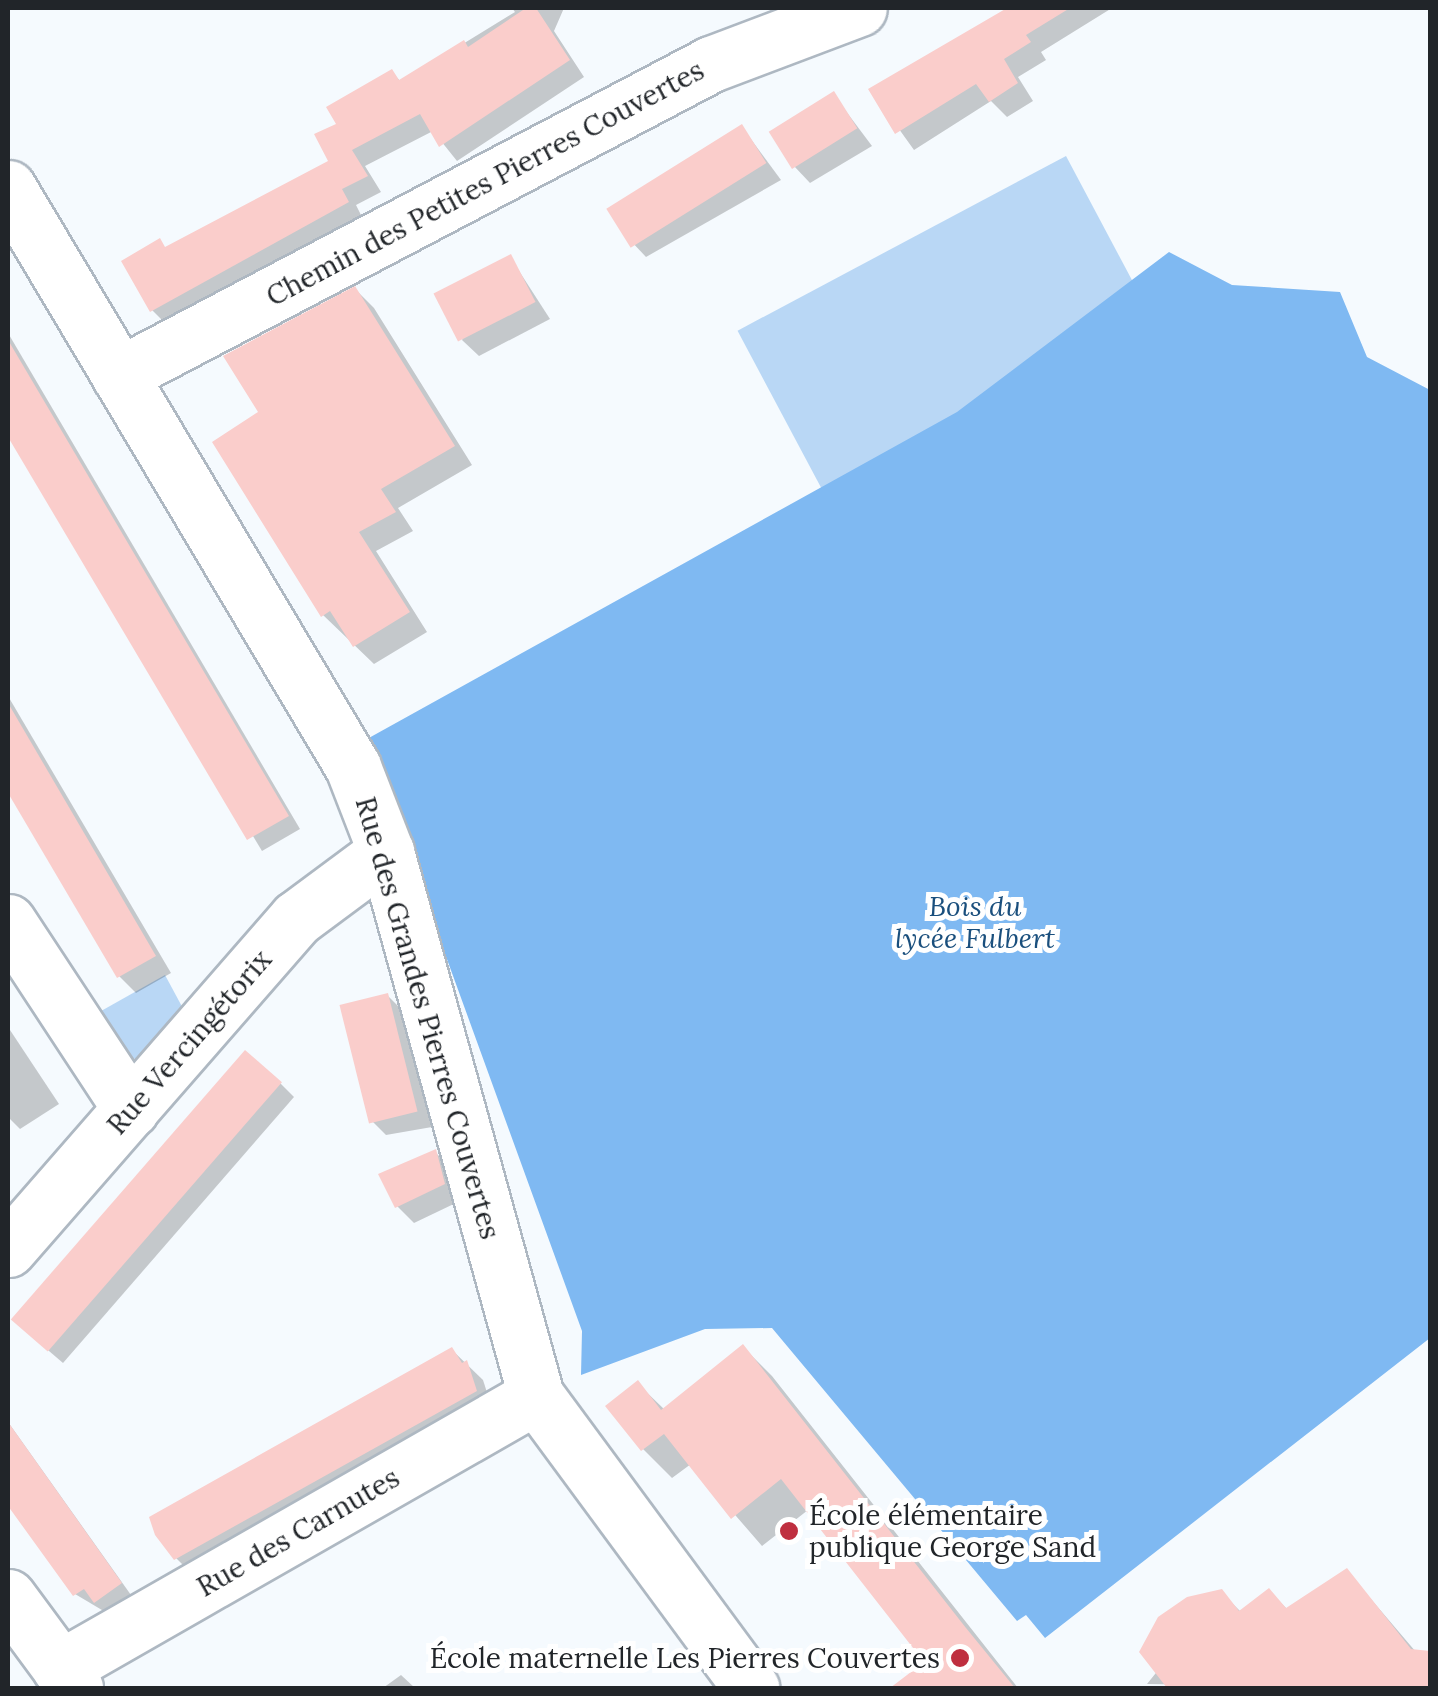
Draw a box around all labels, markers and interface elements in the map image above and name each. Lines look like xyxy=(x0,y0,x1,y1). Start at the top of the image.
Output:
street label: Chemin des Petites Pierres Couvertes xyxy=(260,53,710,313)
street label: Rue des Grandes Pierres Couvertes xyxy=(349,793,507,1243)
park label: Bois du lycée Fulbert xyxy=(895,889,1055,955)
street label: Rue Vercingétorix xyxy=(100,943,278,1141)
street label: Rue des Carnutes xyxy=(191,1460,405,1604)
place label: École élémentaire publique George Sand xyxy=(809,1498,1096,1564)
marker: École élémentaire publique George Sand xyxy=(778,1520,800,1542)
place label: École maternelle Les Pierres Couvertes xyxy=(430,1641,940,1675)
marker: École maternelle Les Pierres Couvertes xyxy=(949,1647,971,1669)

